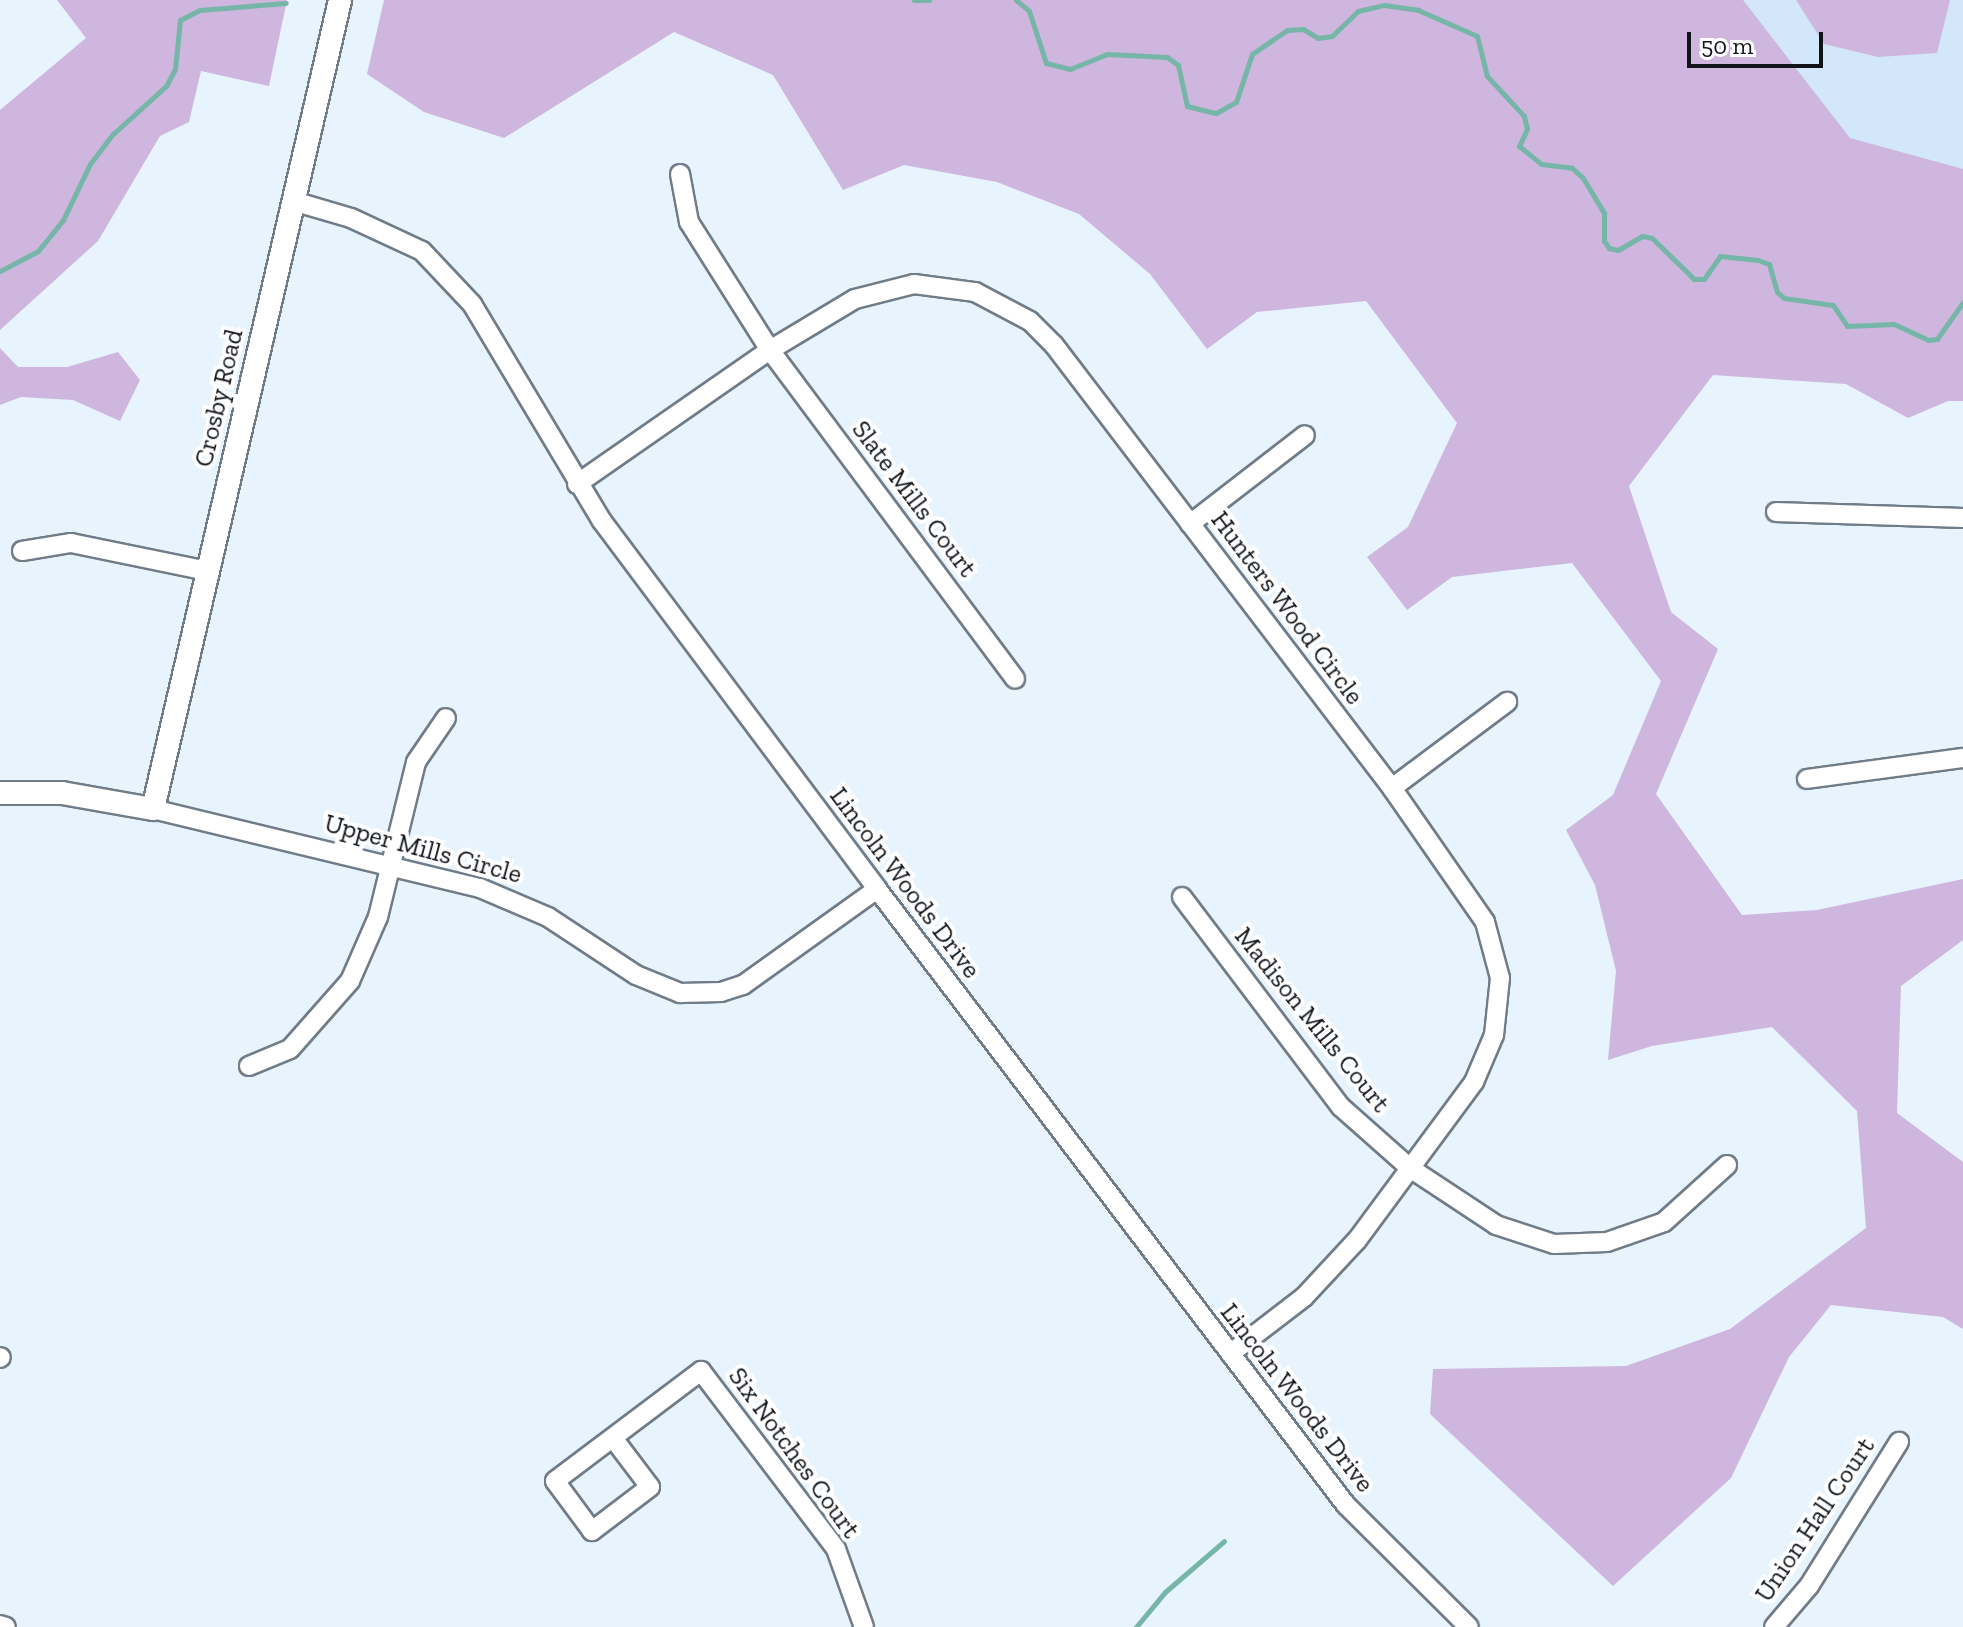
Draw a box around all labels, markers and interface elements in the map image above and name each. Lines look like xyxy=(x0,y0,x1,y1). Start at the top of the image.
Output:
scale bar xyxy=(1691,16,1827,66)
text: 50 m xyxy=(1701,31,1753,60)
street label: Crosby Road xyxy=(188,326,250,470)
street label: Slate Mills Court xyxy=(845,415,983,583)
street label: Hunters Wood Circle xyxy=(1204,505,1370,711)
street label: Lincoln Woods Drive xyxy=(823,781,987,985)
street label: Upper Mills Circle xyxy=(321,808,525,890)
street label: Madison Mills Court xyxy=(1228,921,1396,1119)
street label: Lincoln Woods Drive xyxy=(1213,1297,1381,1499)
street label: Six Notches Court xyxy=(722,1362,866,1544)
street label: Union Hall Court xyxy=(1749,1432,1881,1608)

